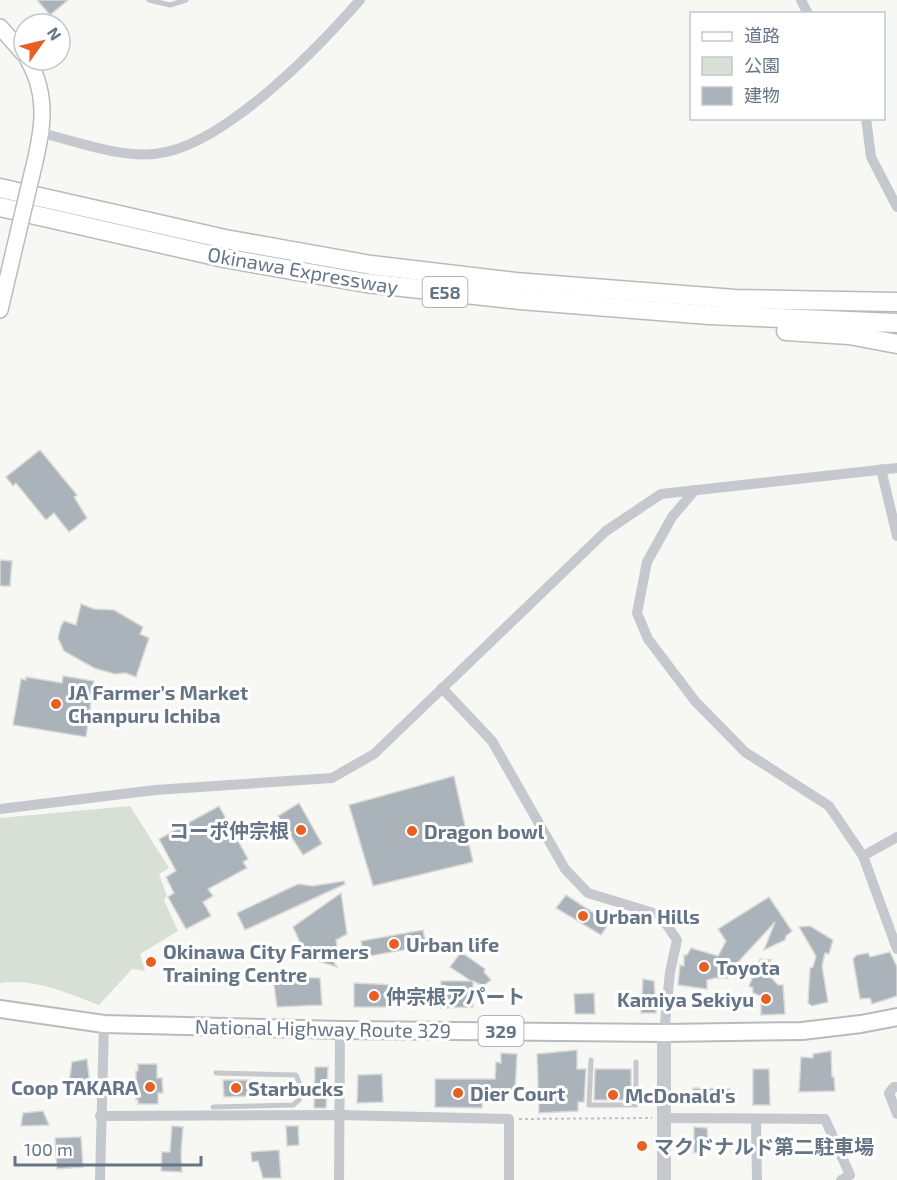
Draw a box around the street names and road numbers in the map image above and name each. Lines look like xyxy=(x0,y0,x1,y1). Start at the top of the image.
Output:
street label: Okinawa Expressway xyxy=(206,241,401,299)
road number: E58 xyxy=(422,277,468,307)
street label: National Highway Route 329 xyxy=(195,1014,451,1042)
road number: 329 xyxy=(478,1016,524,1046)

